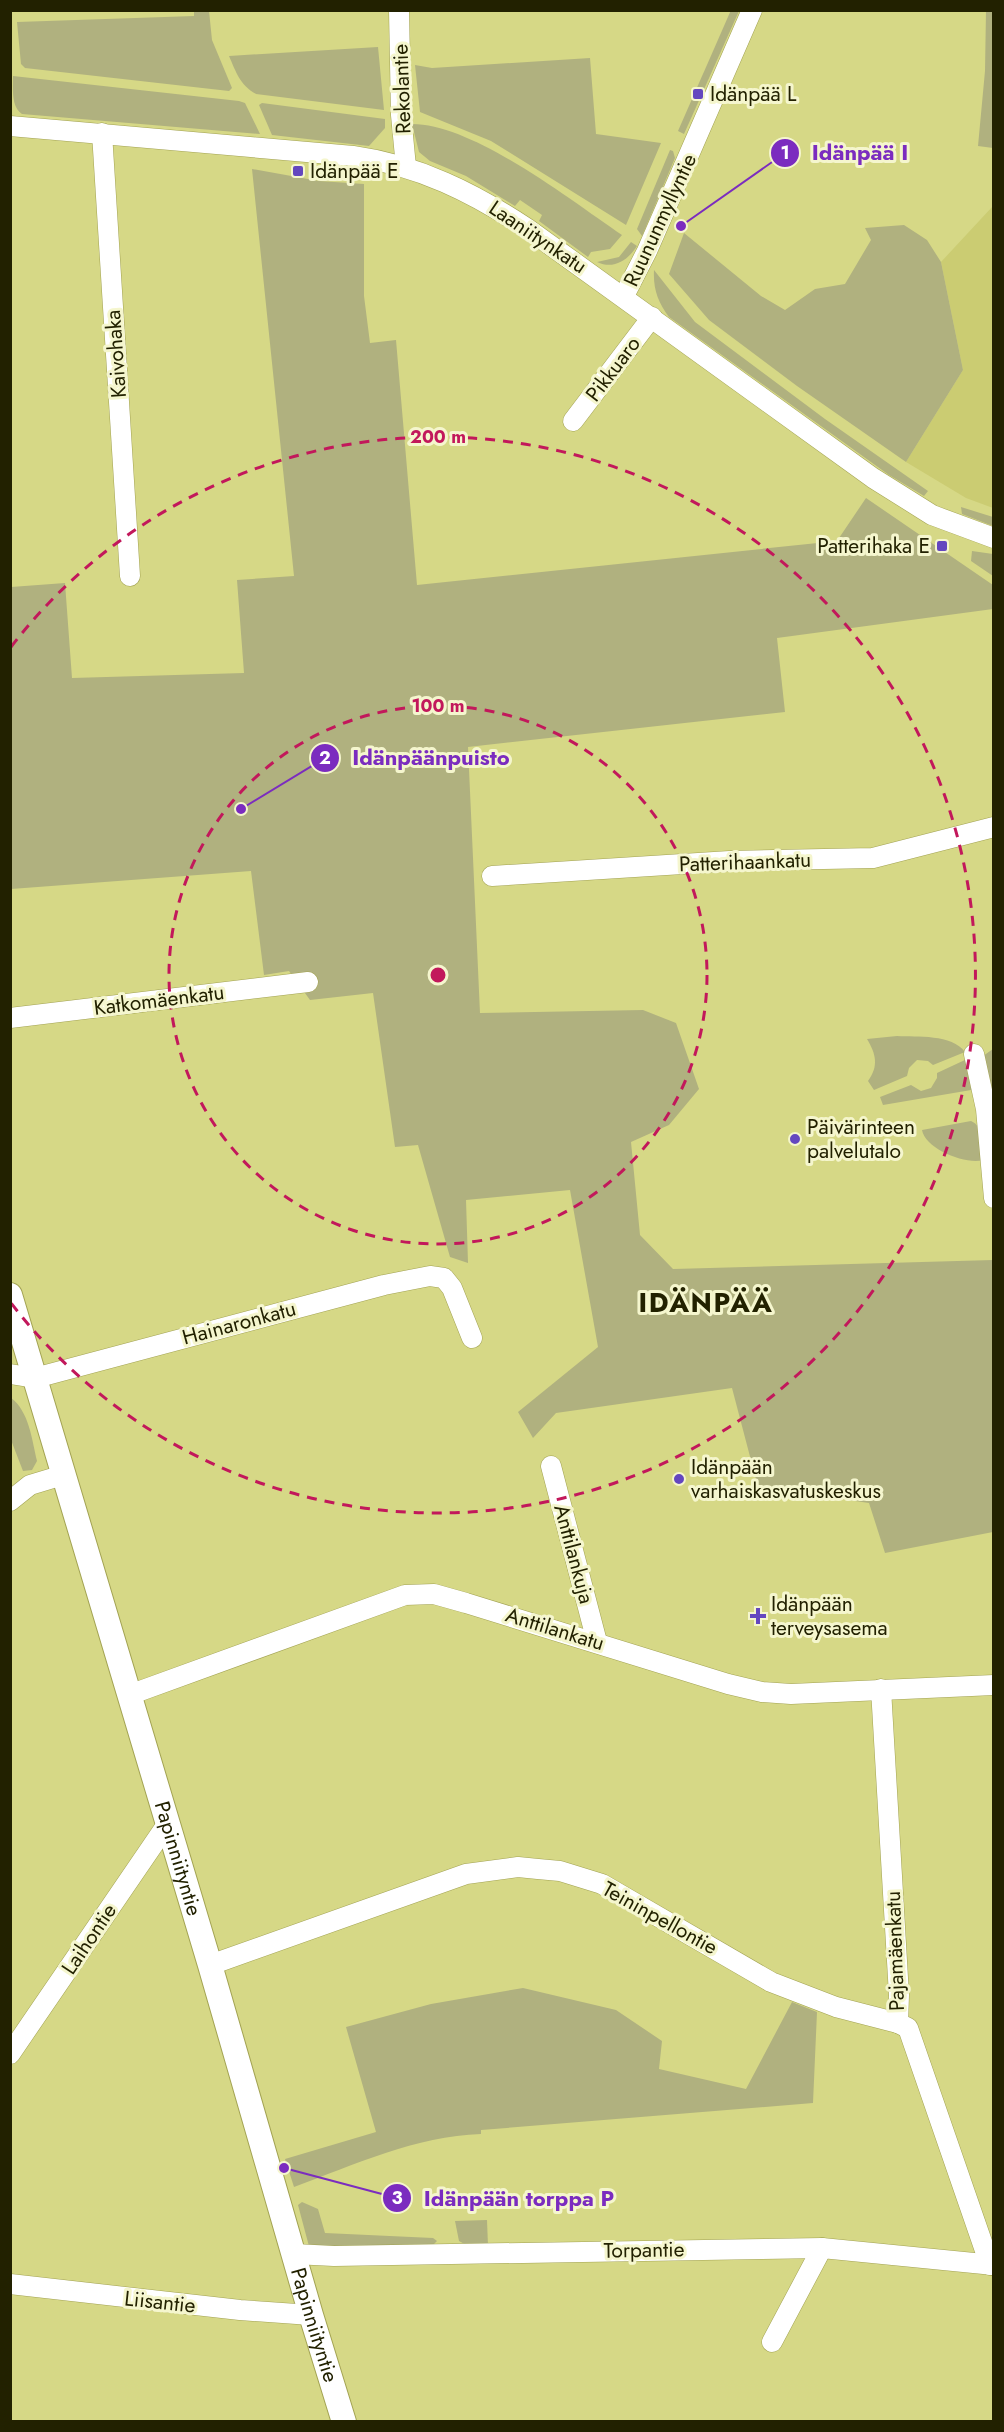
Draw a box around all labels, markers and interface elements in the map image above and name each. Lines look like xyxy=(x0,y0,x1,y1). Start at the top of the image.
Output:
street label: Rekolantie xyxy=(385,43,419,135)
place label: Idänpää L xyxy=(710,79,797,109)
marker: Idänpää L xyxy=(691,87,705,101)
callout: Idänpää I xyxy=(770,133,920,173)
text: Idänpää I xyxy=(812,136,908,168)
text: 1 xyxy=(780,140,790,166)
street label: Ruununmyllyntie xyxy=(616,148,704,291)
place label: Idänpää E xyxy=(310,156,399,186)
marker: Idänpää E xyxy=(291,164,305,178)
street label: Laaniitynkatu xyxy=(483,193,593,281)
street label: Kaivohaka xyxy=(98,309,134,399)
street label: Pikkuaro xyxy=(579,330,647,408)
text: 200 m xyxy=(410,424,466,450)
place label: Patterihaka E xyxy=(817,531,930,561)
marker: Patterihaka E xyxy=(935,539,949,553)
text: 100 m xyxy=(411,693,465,719)
callout: Idänpäänpuisto xyxy=(310,738,522,778)
text: Idänpäänpuisto xyxy=(352,741,510,773)
text: 2 xyxy=(319,745,331,771)
street label: Patterihaankatu xyxy=(678,845,812,879)
centre of rings xyxy=(428,965,448,985)
street label: Katkomäenkatu xyxy=(92,977,226,1023)
place label: Päivärinteen palvelutalo xyxy=(807,1112,915,1166)
marker: Päivärinteen palvelutalo xyxy=(788,1132,802,1146)
district label: IDÄNPÄÄ xyxy=(639,1283,773,1322)
street label: Hainaronkatu xyxy=(179,1293,299,1353)
place label: Idänpään varhaiskasvatuskeskus xyxy=(691,1452,881,1506)
marker: Idänpään varhaiskasvatuskeskus xyxy=(672,1472,686,1486)
street label: Anttilankuja xyxy=(546,1501,602,1607)
place label: Idänpään terveysasema xyxy=(771,1589,888,1643)
street label: Anttilankatu xyxy=(502,1600,608,1658)
marker: Idänpään terveysasema xyxy=(749,1607,767,1625)
street label: Papinniityntie xyxy=(147,1798,210,1919)
street label: Teininpellontie xyxy=(597,1874,723,1962)
street label: Pajamäenkatu xyxy=(878,1890,912,2012)
street label: Laihontie xyxy=(54,1897,124,1980)
callout: Idänpään torppa P xyxy=(382,2178,626,2218)
text: Idänpään torppa P xyxy=(424,2182,614,2214)
text: 3 xyxy=(391,2185,403,2211)
street label: Torpantie xyxy=(603,2234,685,2266)
street label: Papinniityntie xyxy=(283,2264,346,2386)
street label: Liisantie xyxy=(123,2283,197,2321)

